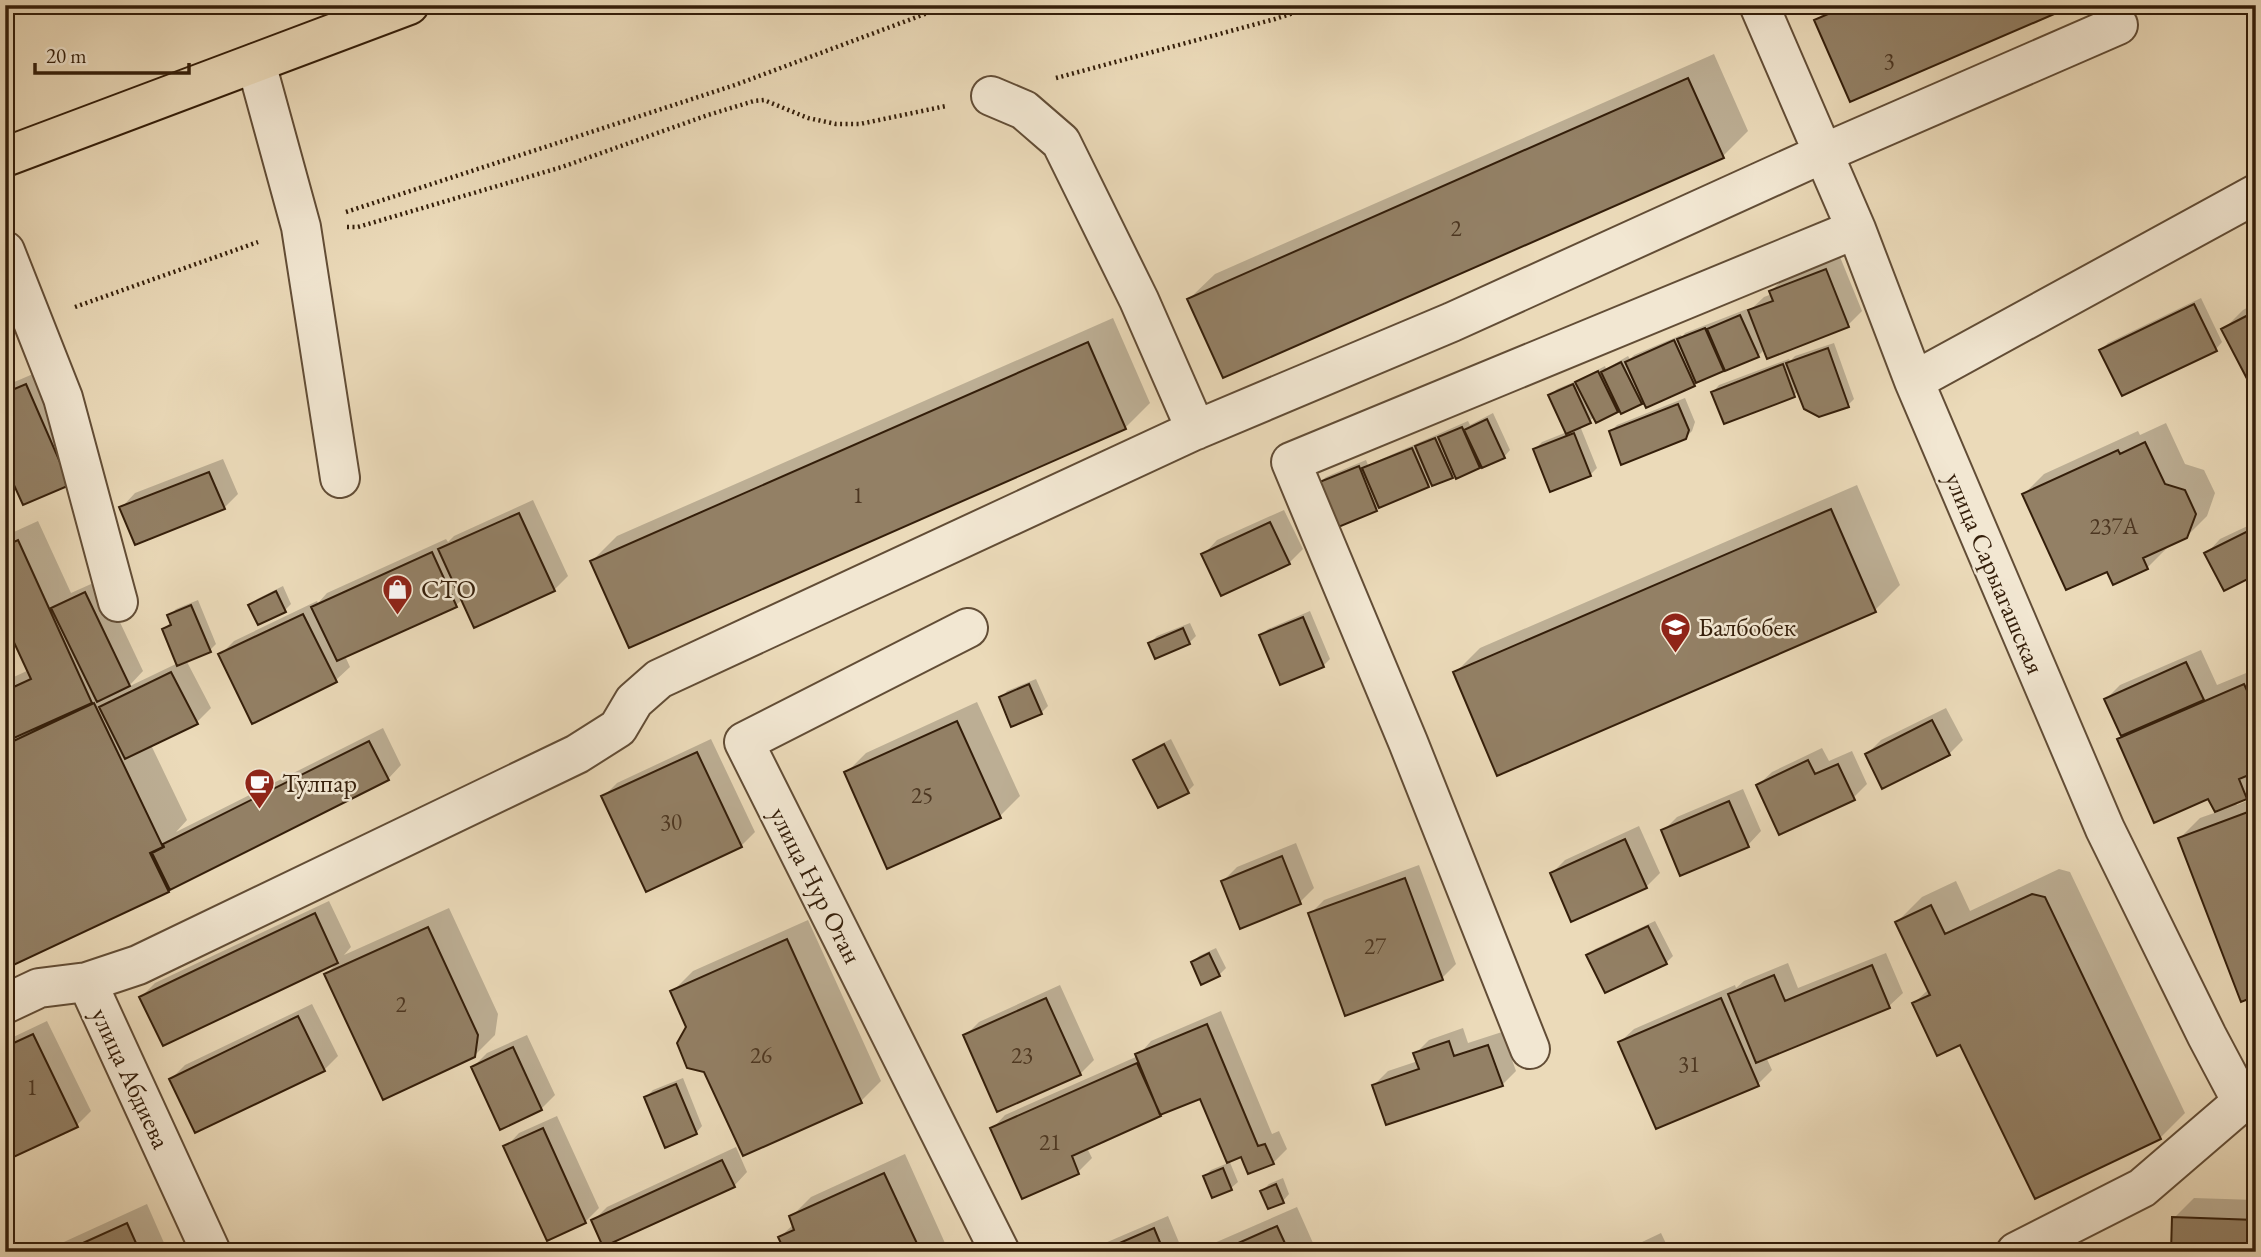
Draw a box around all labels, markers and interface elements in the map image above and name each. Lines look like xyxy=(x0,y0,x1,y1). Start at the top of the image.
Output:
scale bar xyxy=(35,32,189,76)
text: 20 m xyxy=(46,42,87,69)
house number: 3 xyxy=(1883,46,1895,76)
house number: 2 xyxy=(1450,213,1462,243)
street label: улица Сарыагашская xyxy=(1937,467,2053,679)
house number: 1 xyxy=(852,480,864,510)
house number: 237А xyxy=(2089,511,2140,541)
shop icon: СТО xyxy=(381,572,415,616)
place label: СТО xyxy=(421,572,476,606)
school or university icon: Балбобек xyxy=(1658,610,1692,654)
place label: Балбобек xyxy=(1698,610,1797,644)
cafe icon: Тулпар xyxy=(242,766,276,810)
place label: Тулпар xyxy=(282,766,357,800)
house number: 25 xyxy=(911,780,933,810)
street label: улица Нур Отан xyxy=(762,801,870,969)
house number: 30 xyxy=(660,807,682,837)
house number: 27 xyxy=(1364,931,1387,961)
house number: 2 xyxy=(395,989,407,1019)
street label: улица Абдиева xyxy=(83,1002,179,1155)
house number: 26 xyxy=(750,1040,772,1070)
house number: 23 xyxy=(1011,1040,1033,1070)
house number: 31 xyxy=(1678,1049,1700,1079)
house number: 1 xyxy=(26,1072,38,1102)
house number: 21 xyxy=(1039,1127,1061,1157)

